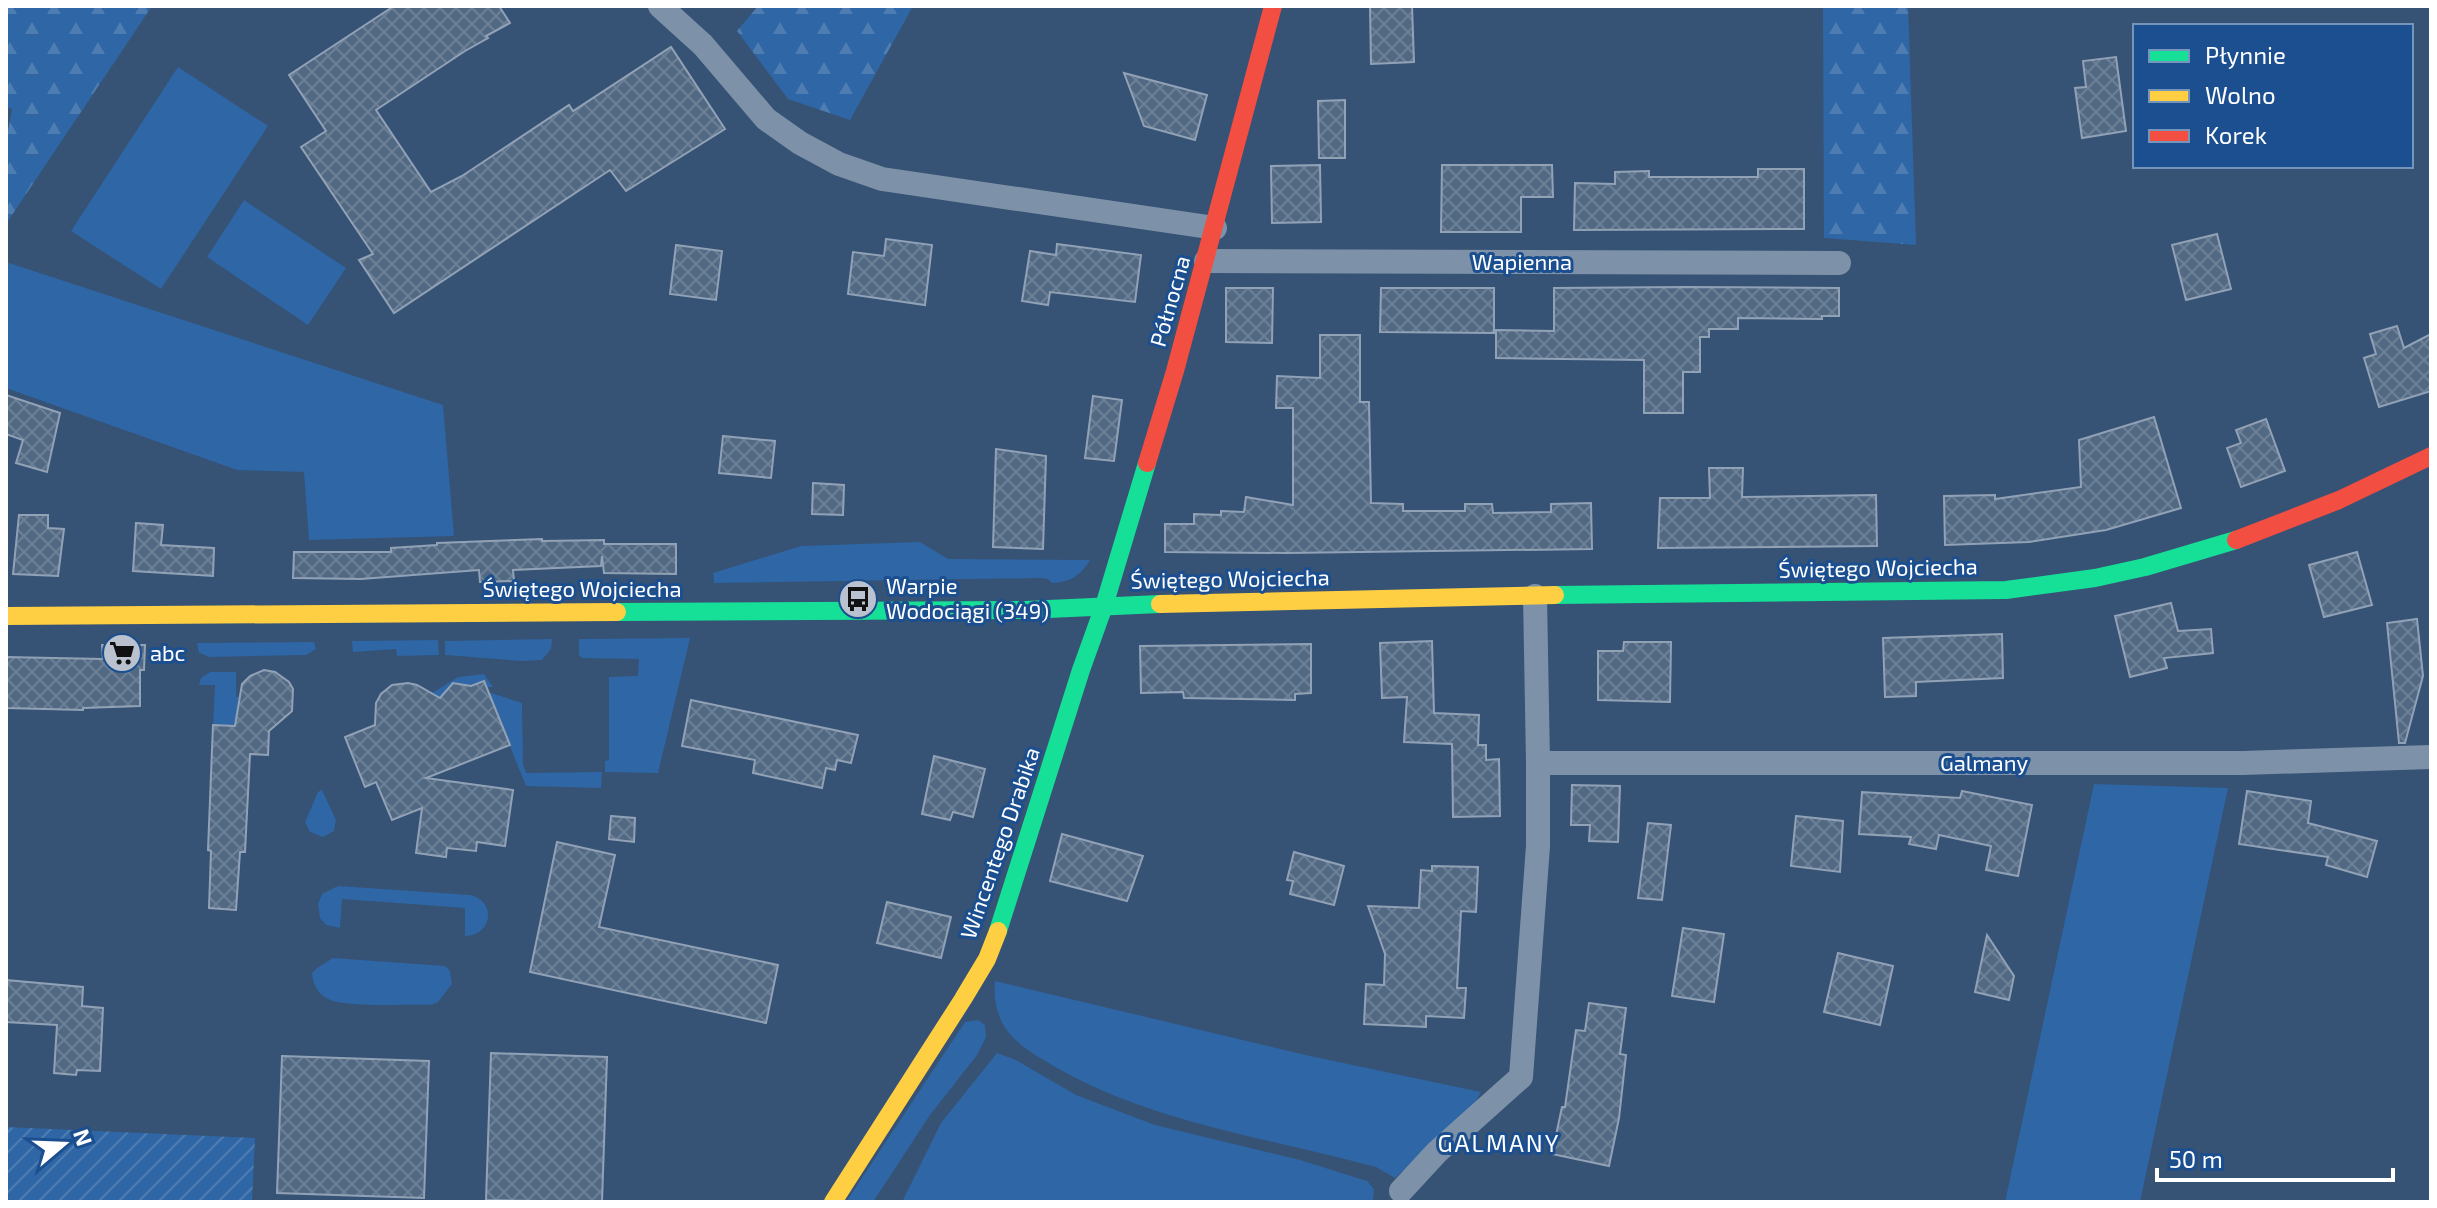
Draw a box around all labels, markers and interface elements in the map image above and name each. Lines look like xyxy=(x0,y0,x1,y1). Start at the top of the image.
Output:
legend xyxy=(2133,24,2413,168)
text: Płynnie xyxy=(2205,40,2286,69)
text: Wolno xyxy=(2205,80,2276,109)
text: Korek xyxy=(2205,120,2267,149)
street label: Wapienna xyxy=(1472,248,1572,274)
street label: Północna xyxy=(1144,252,1194,349)
street label: Świętego Wojciecha xyxy=(1778,552,1978,583)
street label: Świętego Wojciecha xyxy=(1130,563,1330,594)
place label: Warpie Wodociągi (349) xyxy=(886,572,1049,623)
street label: Świętego Wojciecha xyxy=(482,575,682,602)
bus stop icon: Warpie Wodociągi (349) xyxy=(837,578,879,620)
supermarket icon: abc xyxy=(101,632,143,674)
place label: abc xyxy=(150,639,185,665)
street label: Wincentego Drabika xyxy=(954,743,1044,942)
street label: Galmany xyxy=(1940,749,2028,775)
north arrow xyxy=(24,1104,104,1184)
text: N xyxy=(69,1125,99,1149)
district label: GALMANY xyxy=(1438,1128,1560,1157)
scale bar xyxy=(2157,1132,2393,1182)
text: 50 m xyxy=(2169,1144,2223,1173)

